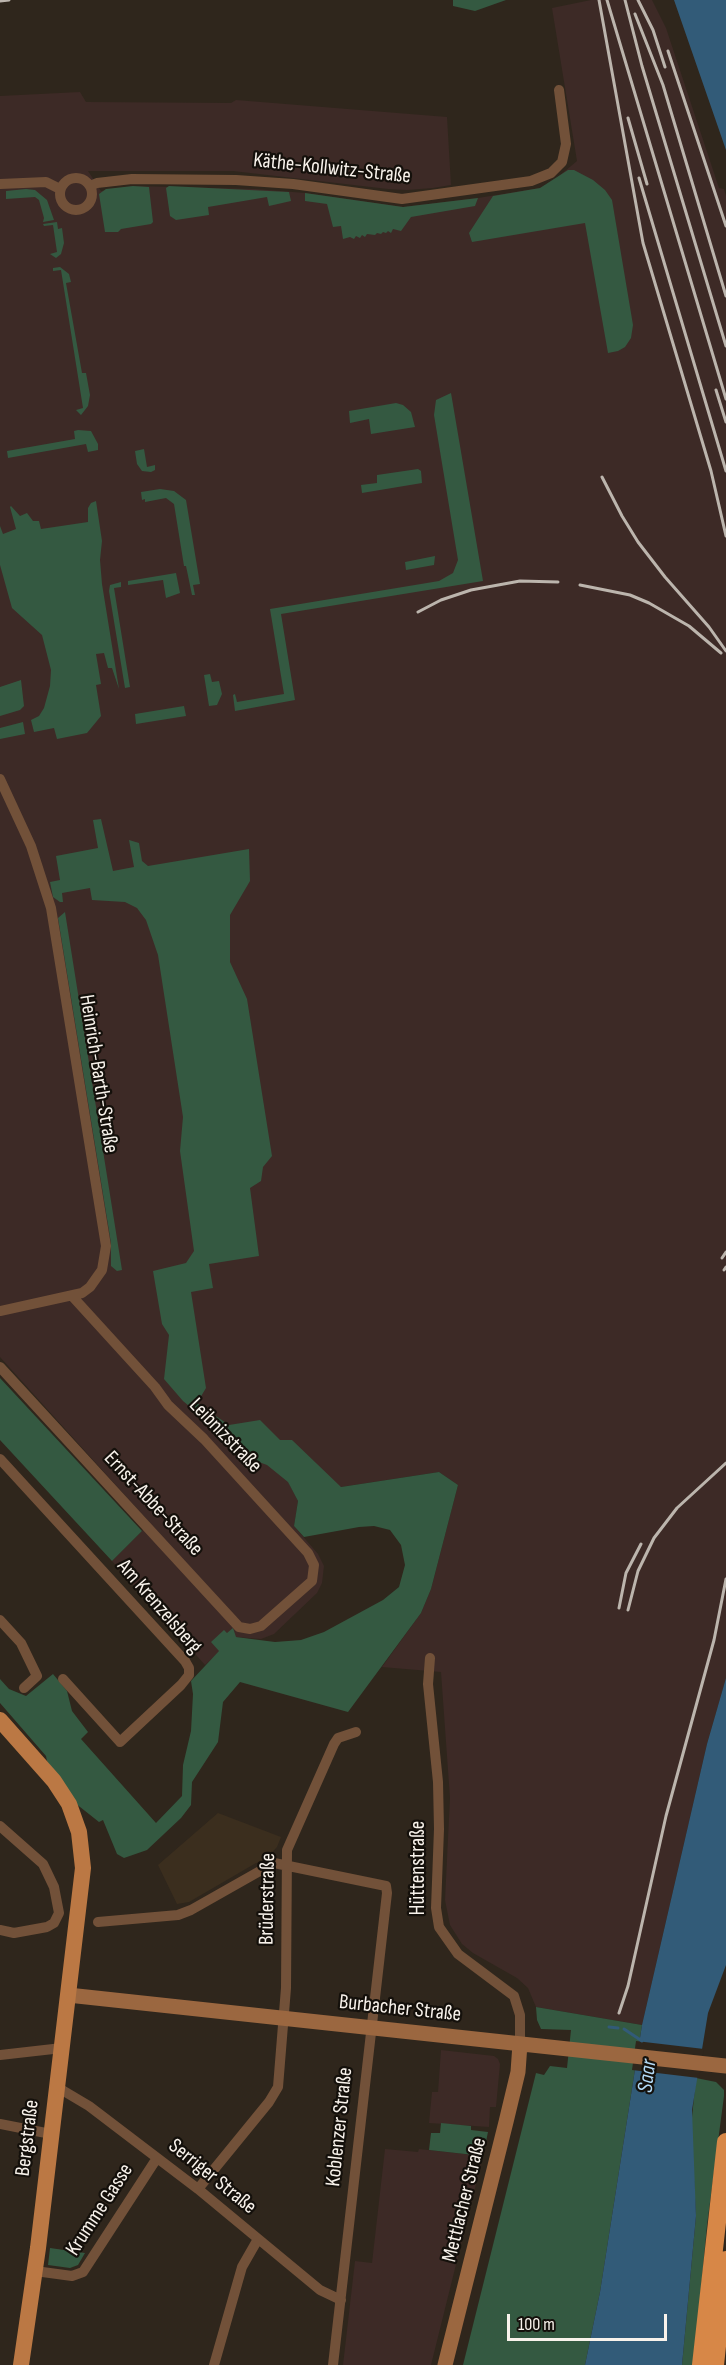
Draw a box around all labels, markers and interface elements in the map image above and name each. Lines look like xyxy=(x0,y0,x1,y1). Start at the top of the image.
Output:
street label: Käthe-Kollwitz-Straße xyxy=(252,148,412,190)
street label: Heinrich-Barth-Straße xyxy=(73,993,123,1155)
street label: Leibnizstraße xyxy=(183,1393,267,1479)
street label: Ernst-Abbe-Straße xyxy=(98,1446,208,1562)
street label: Am Krenzelsberg xyxy=(111,1555,207,1659)
street label: Hüttenstraße xyxy=(406,1821,432,1915)
street label: Brüderstraße xyxy=(255,1853,281,1945)
street label: Burbacher Straße xyxy=(338,1990,462,2028)
water label: Saar xyxy=(633,2058,663,2094)
street label: Koblenzer Straße xyxy=(321,2066,359,2188)
street label: Bergstraße xyxy=(11,2098,45,2178)
street label: Serriger Straße xyxy=(163,2134,261,2220)
street label: Mettlacher Straße xyxy=(437,2135,493,2265)
street label: Krumme Gasse xyxy=(61,2159,139,2261)
scale bar xyxy=(510,2302,670,2340)
text: 100 m xyxy=(518,2314,555,2335)

